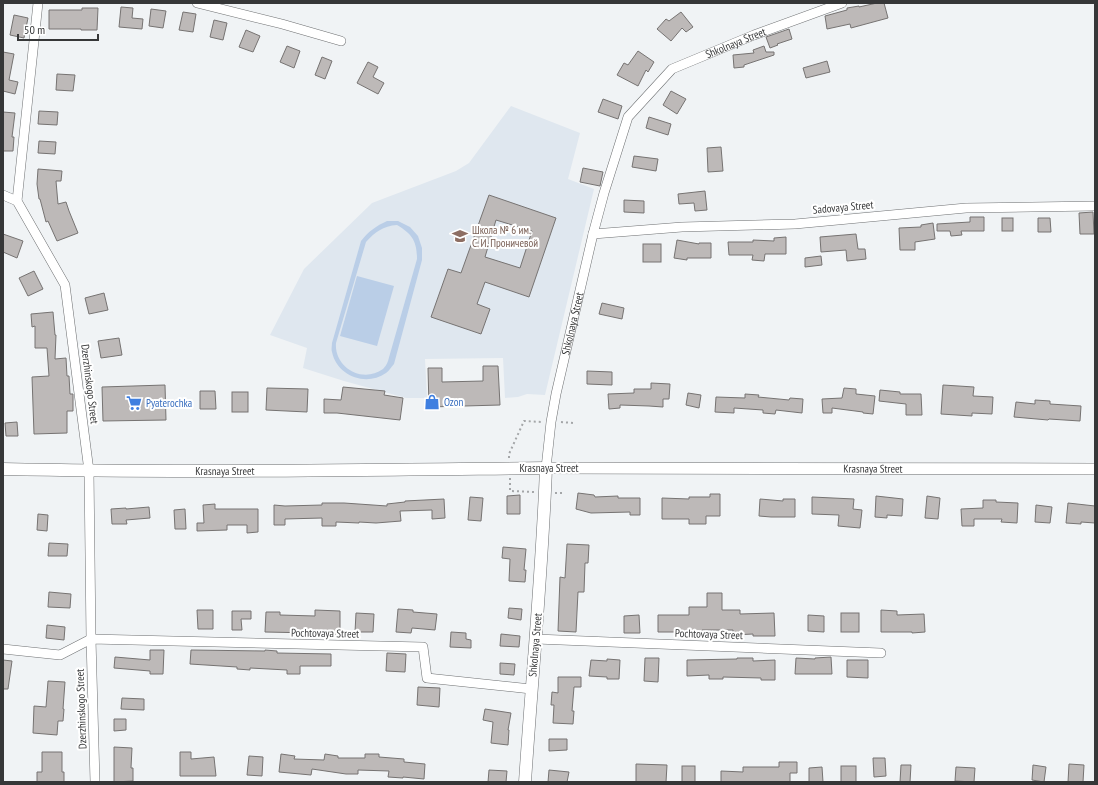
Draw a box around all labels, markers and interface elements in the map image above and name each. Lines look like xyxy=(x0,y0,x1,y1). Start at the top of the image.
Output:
scale bar xyxy=(18,16,98,42)
text: 50 m xyxy=(24,22,45,37)
street label: Shkolnaya Street xyxy=(703,24,768,61)
street label: Sadovaya Street xyxy=(812,197,874,217)
place label: Школа № 6 им. С. И. Проничевой xyxy=(472,223,538,250)
school or university icon: Школа № 6 им. С. И. Проничевой xyxy=(451,227,469,245)
street label: Shkolnaya Street xyxy=(558,291,586,356)
street label: Dzerzhinskogo Street xyxy=(78,343,102,425)
shop icon: Ozon xyxy=(423,393,441,411)
supermarket icon: Pyaterochka xyxy=(125,394,143,412)
place label: Ozon xyxy=(444,395,463,409)
place label: Pyaterochka xyxy=(146,396,192,410)
street label: Krasnaya Street xyxy=(519,461,579,475)
street label: Krasnaya Street xyxy=(843,462,903,476)
street label: Krasnaya Street xyxy=(195,464,255,478)
street label: Shkolnaya Street xyxy=(525,613,545,677)
street label: Pochtovaya Street xyxy=(291,625,359,641)
street label: Pochtovaya Street xyxy=(675,626,743,642)
street label: Dzerzhinskogo Street xyxy=(73,669,89,749)

